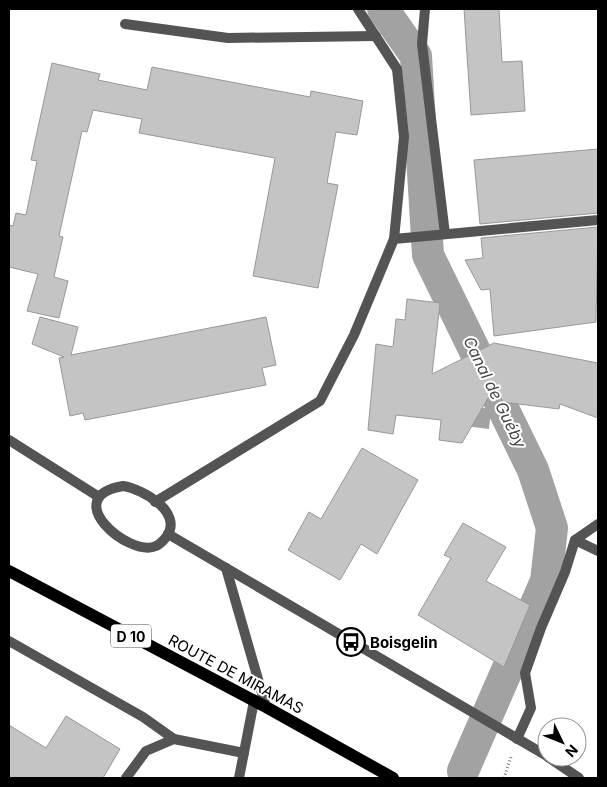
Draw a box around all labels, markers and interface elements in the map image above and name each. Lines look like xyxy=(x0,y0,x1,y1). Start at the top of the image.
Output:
water label: Canal de Guéby xyxy=(459,333,531,452)
road number: D 10 xyxy=(111,624,151,648)
bus stop icon: Boisgelin xyxy=(336,627,366,657)
street label: ROUTE DE MIRAMAS xyxy=(165,630,307,718)
place label: Boisgelin xyxy=(370,633,437,652)
north arrow xyxy=(537,717,587,767)
text: N xyxy=(562,742,582,761)

